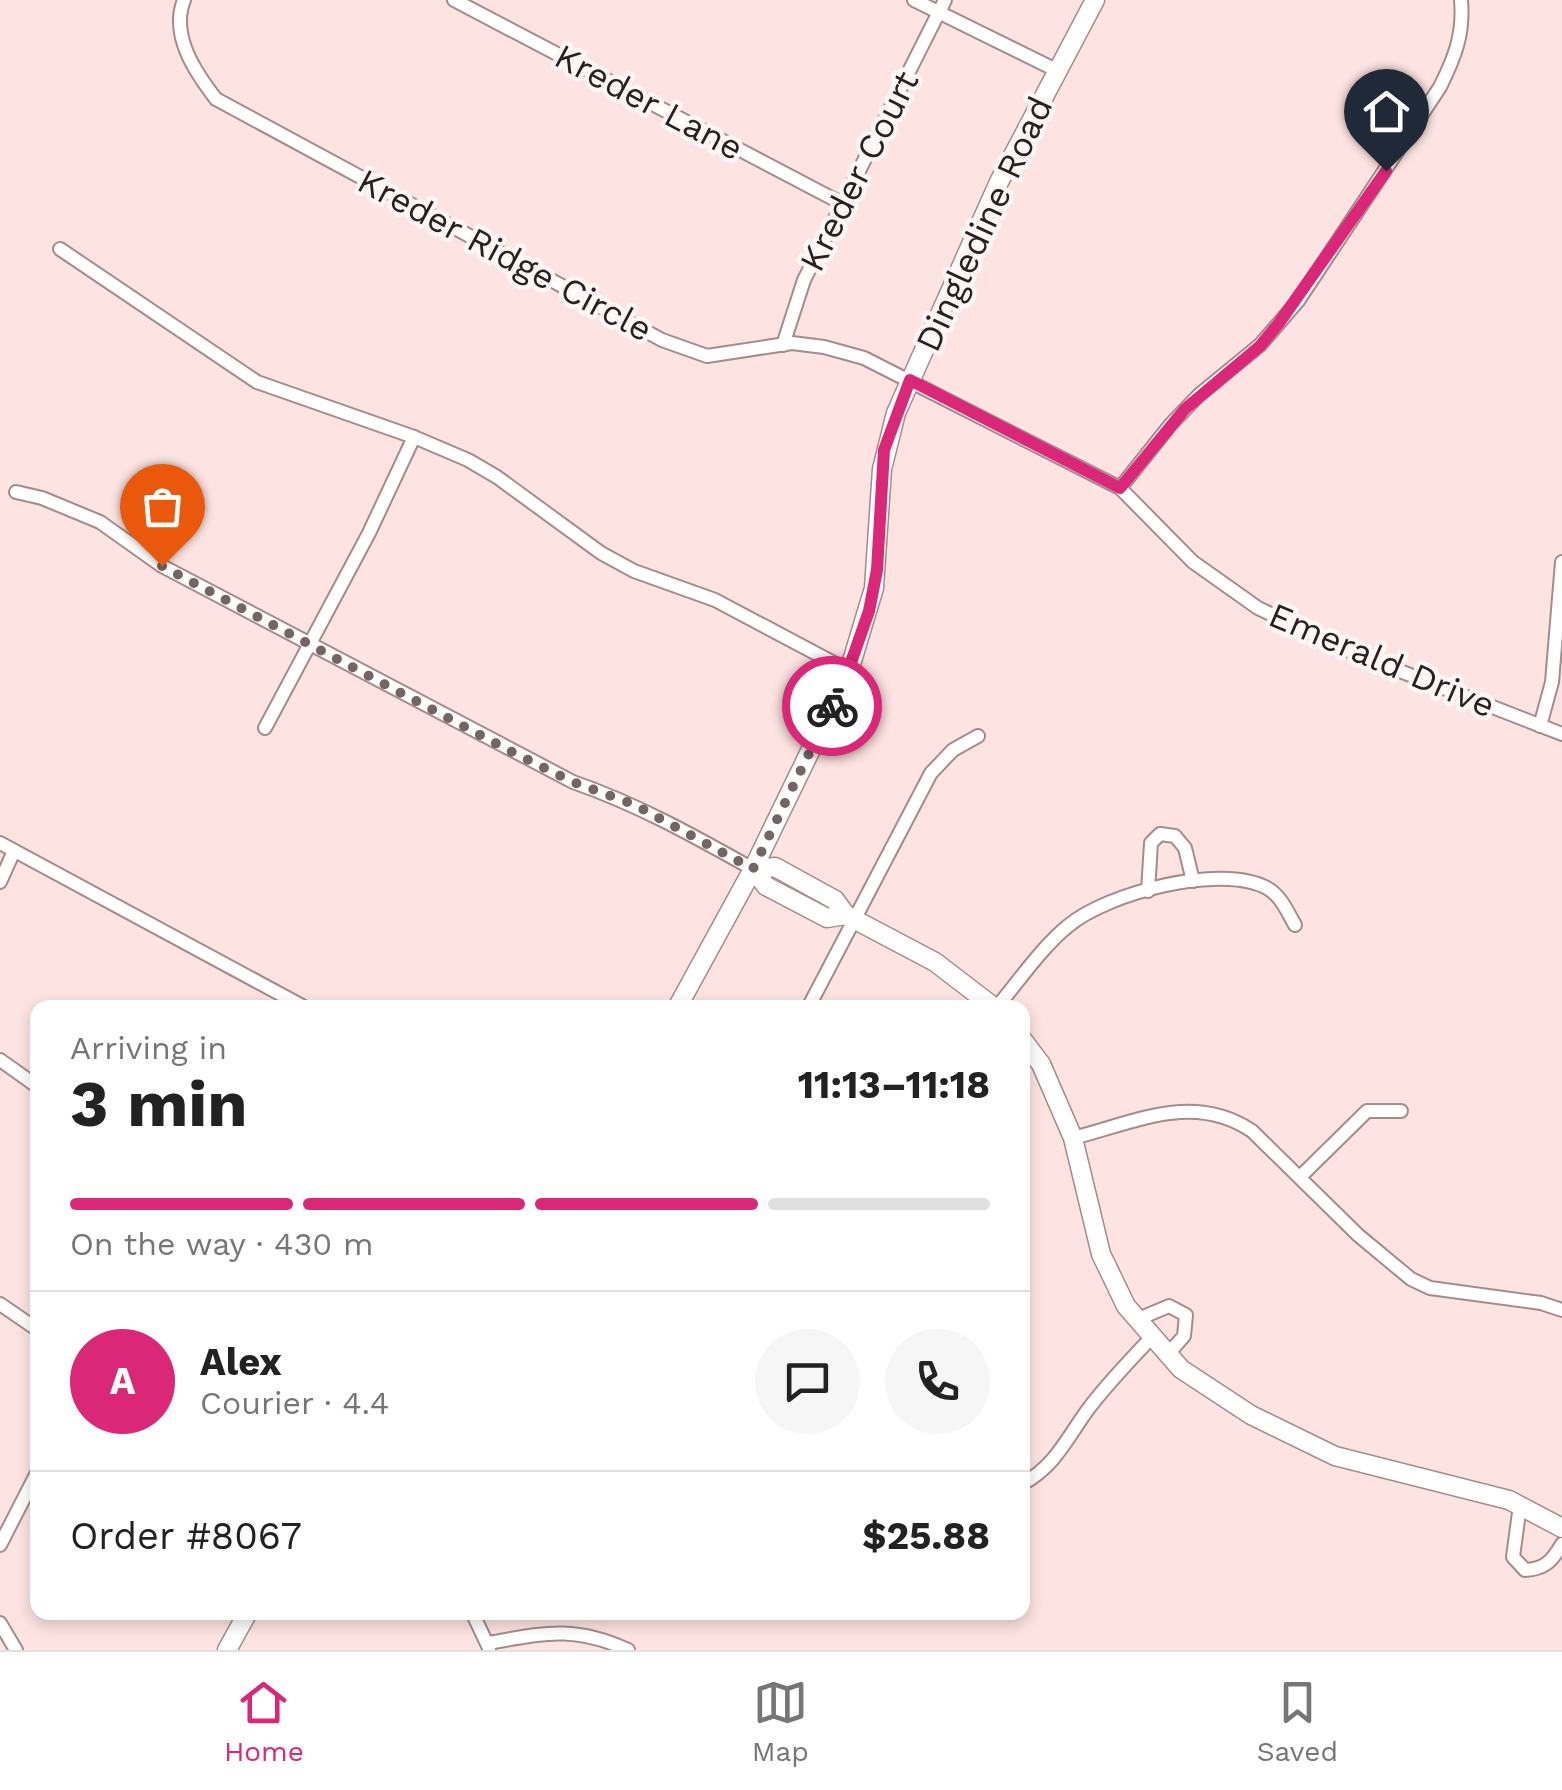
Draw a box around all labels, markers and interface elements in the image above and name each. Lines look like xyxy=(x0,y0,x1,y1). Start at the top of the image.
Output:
street label: Kreder Lane xyxy=(548,35,750,169)
street label: Kreder Court xyxy=(791,64,928,278)
pin xyxy=(1344,69,1429,172)
icon: home xyxy=(1359,84,1414,139)
street label: Dingledine Road xyxy=(907,90,1061,358)
street label: Kreder Ridge Circle xyxy=(351,160,659,350)
pin xyxy=(120,464,205,567)
icon: bag xyxy=(135,479,190,534)
street label: Emerald Drive xyxy=(1263,594,1501,726)
courier xyxy=(782,656,882,756)
icon: bike xyxy=(805,679,860,734)
text: Arriving in xyxy=(70,1029,227,1067)
text: 11:13–11:18 xyxy=(798,1063,990,1107)
text: 3 min xyxy=(70,1066,248,1142)
text: On the way · 430 m xyxy=(70,1225,374,1263)
button: chat xyxy=(755,1329,860,1434)
button: phone xyxy=(885,1329,990,1434)
text: Alex xyxy=(200,1340,282,1384)
text: A xyxy=(110,1359,135,1403)
text: Courier · 4.4 xyxy=(200,1384,389,1422)
text: Order #8067 xyxy=(70,1514,302,1558)
text: $25.88 xyxy=(862,1514,990,1558)
tab: Home xyxy=(224,1675,304,1768)
tab: Map xyxy=(752,1675,809,1768)
tab: Saved xyxy=(1257,1675,1338,1768)

